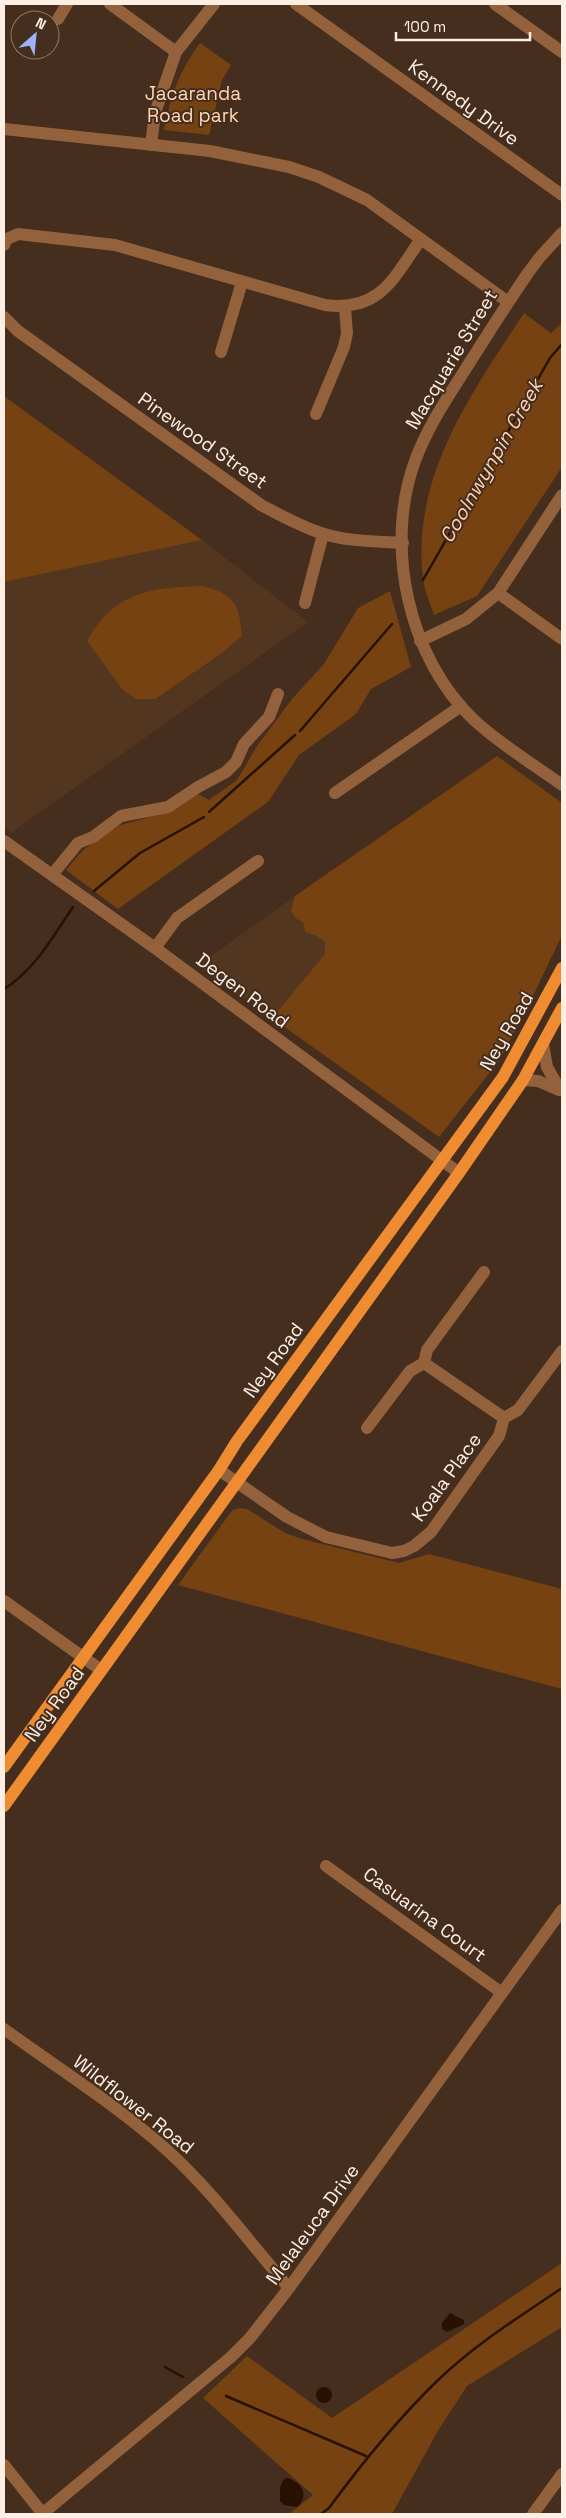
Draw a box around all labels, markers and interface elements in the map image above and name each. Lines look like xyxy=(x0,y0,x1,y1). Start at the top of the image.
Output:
north arrow xyxy=(10,10,60,60)
scale bar xyxy=(396,10,530,42)
text: N xyxy=(33,13,49,34)
text: 100 m xyxy=(404,17,446,36)
street label: Kennedy Drive xyxy=(403,54,524,151)
park label: Jacaranda Road park xyxy=(145,81,241,128)
street label: Macquarie Street xyxy=(400,285,503,434)
water label: Coolnwynpin Creek xyxy=(434,373,550,548)
street label: Pinewood Street xyxy=(133,386,272,494)
street label: Degen Road xyxy=(191,947,294,1034)
street label: Ney Road xyxy=(474,987,539,1075)
street label: Ney Road xyxy=(238,1318,309,1403)
street label: Koala Place xyxy=(406,1428,487,1527)
street label: Ney Road xyxy=(19,1662,90,1747)
street label: Casuarina Court xyxy=(358,1861,491,1968)
street label: Wildflower Road xyxy=(68,2049,199,2160)
street label: Melaleuca Drive xyxy=(260,2159,365,2290)

